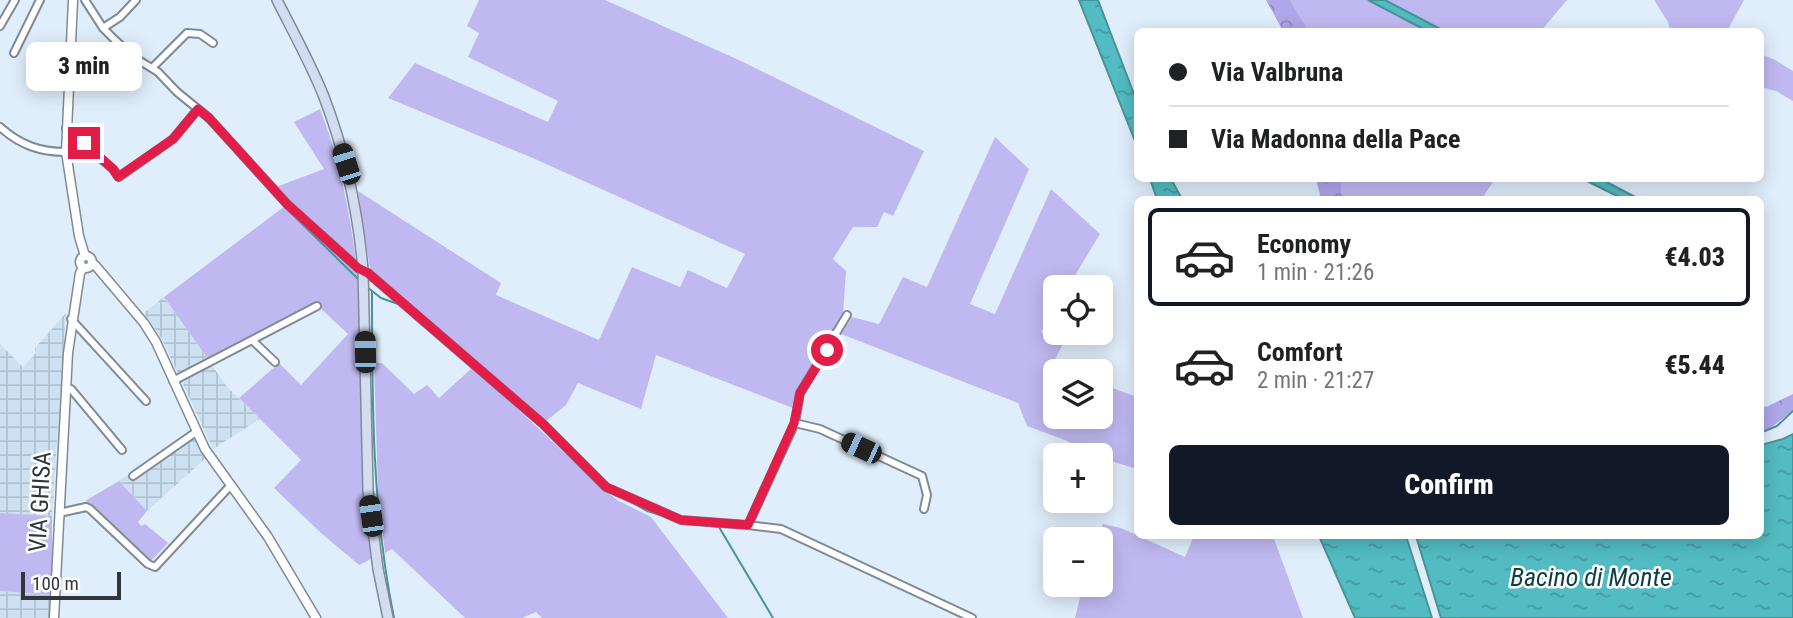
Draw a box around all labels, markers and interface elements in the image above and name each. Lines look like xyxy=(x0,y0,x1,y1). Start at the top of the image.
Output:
callout: 3 min xyxy=(26,41,142,90)
text: 3 min xyxy=(58,53,110,80)
text: Via Valbruna xyxy=(1211,57,1343,87)
text: Via Madonna della Pace xyxy=(1211,124,1460,154)
route end xyxy=(68,127,100,159)
car xyxy=(330,141,363,187)
icon: car xyxy=(1173,226,1236,289)
text: Economy xyxy=(1257,229,1351,259)
text: €4.03 xyxy=(1664,242,1725,272)
text: 1 min · 21:26 xyxy=(1257,259,1374,286)
map controls xyxy=(1043,275,1113,597)
button: locate xyxy=(1043,275,1113,345)
car xyxy=(355,331,376,373)
route start xyxy=(811,334,843,366)
icon: car xyxy=(1173,334,1236,397)
text: Comfort xyxy=(1257,337,1343,367)
text: €5.44 xyxy=(1664,350,1725,380)
button: layers xyxy=(1043,359,1113,429)
text: 2 min · 21:27 xyxy=(1257,367,1374,394)
car xyxy=(838,430,885,466)
button: + xyxy=(1043,443,1113,513)
button: Confirm xyxy=(1169,445,1729,525)
street label: VIA GHISA xyxy=(23,451,57,553)
car xyxy=(358,494,385,538)
button: − xyxy=(1043,527,1113,597)
water label: Bacino di Monte xyxy=(1510,562,1672,592)
scale bar xyxy=(21,569,121,601)
text: 100 m xyxy=(32,572,79,595)

